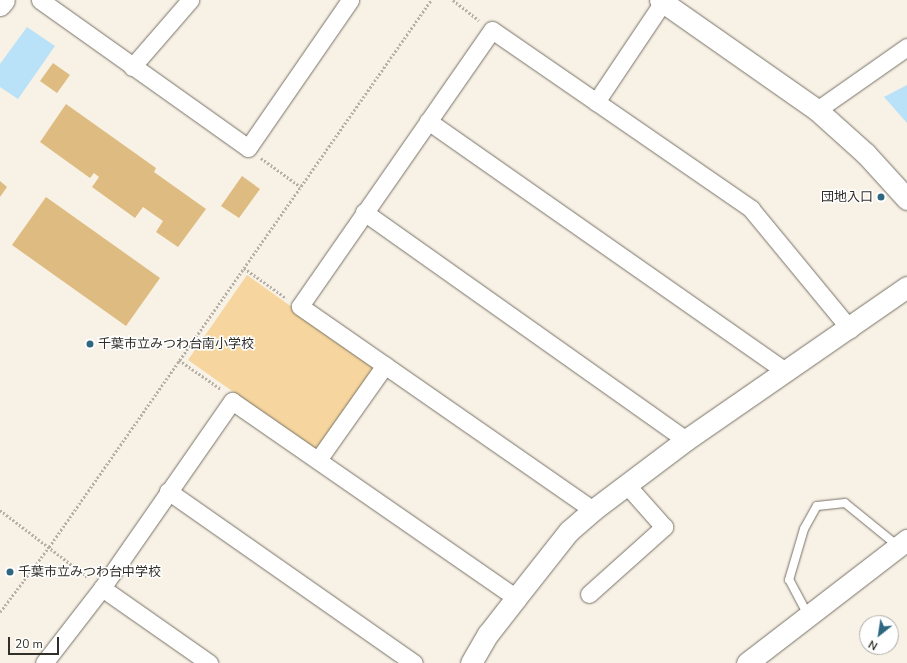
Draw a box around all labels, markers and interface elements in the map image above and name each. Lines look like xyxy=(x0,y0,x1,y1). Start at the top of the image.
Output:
place label: 団地入口 xyxy=(821,189,873,205)
marker: 団地入口 xyxy=(876,192,886,202)
place label: 千葉市立みつわ台南小学校 xyxy=(98,336,254,352)
marker: 千葉市立みつわ台南小学校 xyxy=(85,339,95,349)
place label: 千葉市立みつわ台中学校 xyxy=(18,564,161,580)
marker: 千葉市立みつわ台中学校 xyxy=(5,567,15,577)
north arrow xyxy=(859,615,899,655)
scale bar xyxy=(10,629,61,655)
text: 20 m xyxy=(15,636,43,652)
text: N xyxy=(866,636,881,654)

